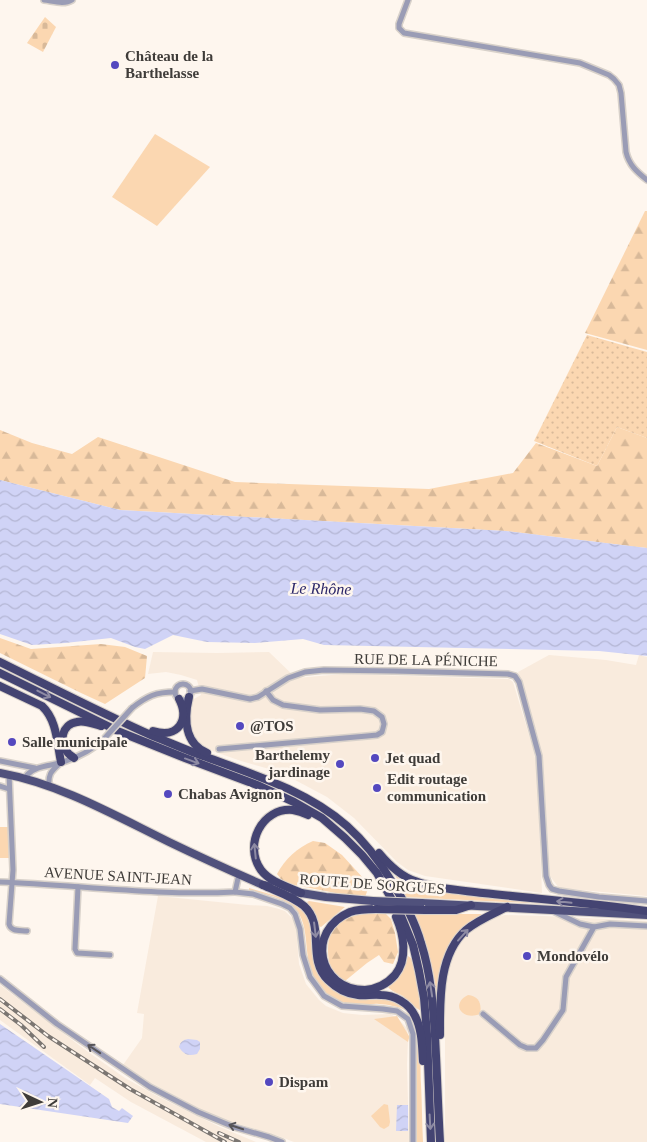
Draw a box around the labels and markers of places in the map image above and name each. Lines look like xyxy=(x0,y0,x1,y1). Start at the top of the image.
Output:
place label: Château de la Barthelasse xyxy=(125,48,214,81)
marker: Château de la Barthelasse xyxy=(109,59,121,71)
place label: @TOS xyxy=(250,718,294,734)
marker: @TOS xyxy=(234,720,246,732)
place label: Salle municipale xyxy=(22,734,128,750)
marker: Salle municipale xyxy=(6,736,18,748)
place label: Barthelemy jardinage xyxy=(255,747,330,780)
place label: Jet quad xyxy=(385,750,441,766)
marker: Jet quad xyxy=(369,752,381,764)
marker: Barthelemy jardinage xyxy=(334,758,346,770)
place label: Edit routage communication xyxy=(387,771,487,804)
marker: Edit routage communication xyxy=(371,782,383,794)
place label: Chabas Avignon xyxy=(178,786,283,802)
marker: Chabas Avignon xyxy=(162,788,174,800)
place label: Mondovélo xyxy=(537,948,609,964)
marker: Mondovélo xyxy=(521,950,533,962)
place label: Dispam xyxy=(279,1074,329,1090)
marker: Dispam xyxy=(263,1076,275,1088)

